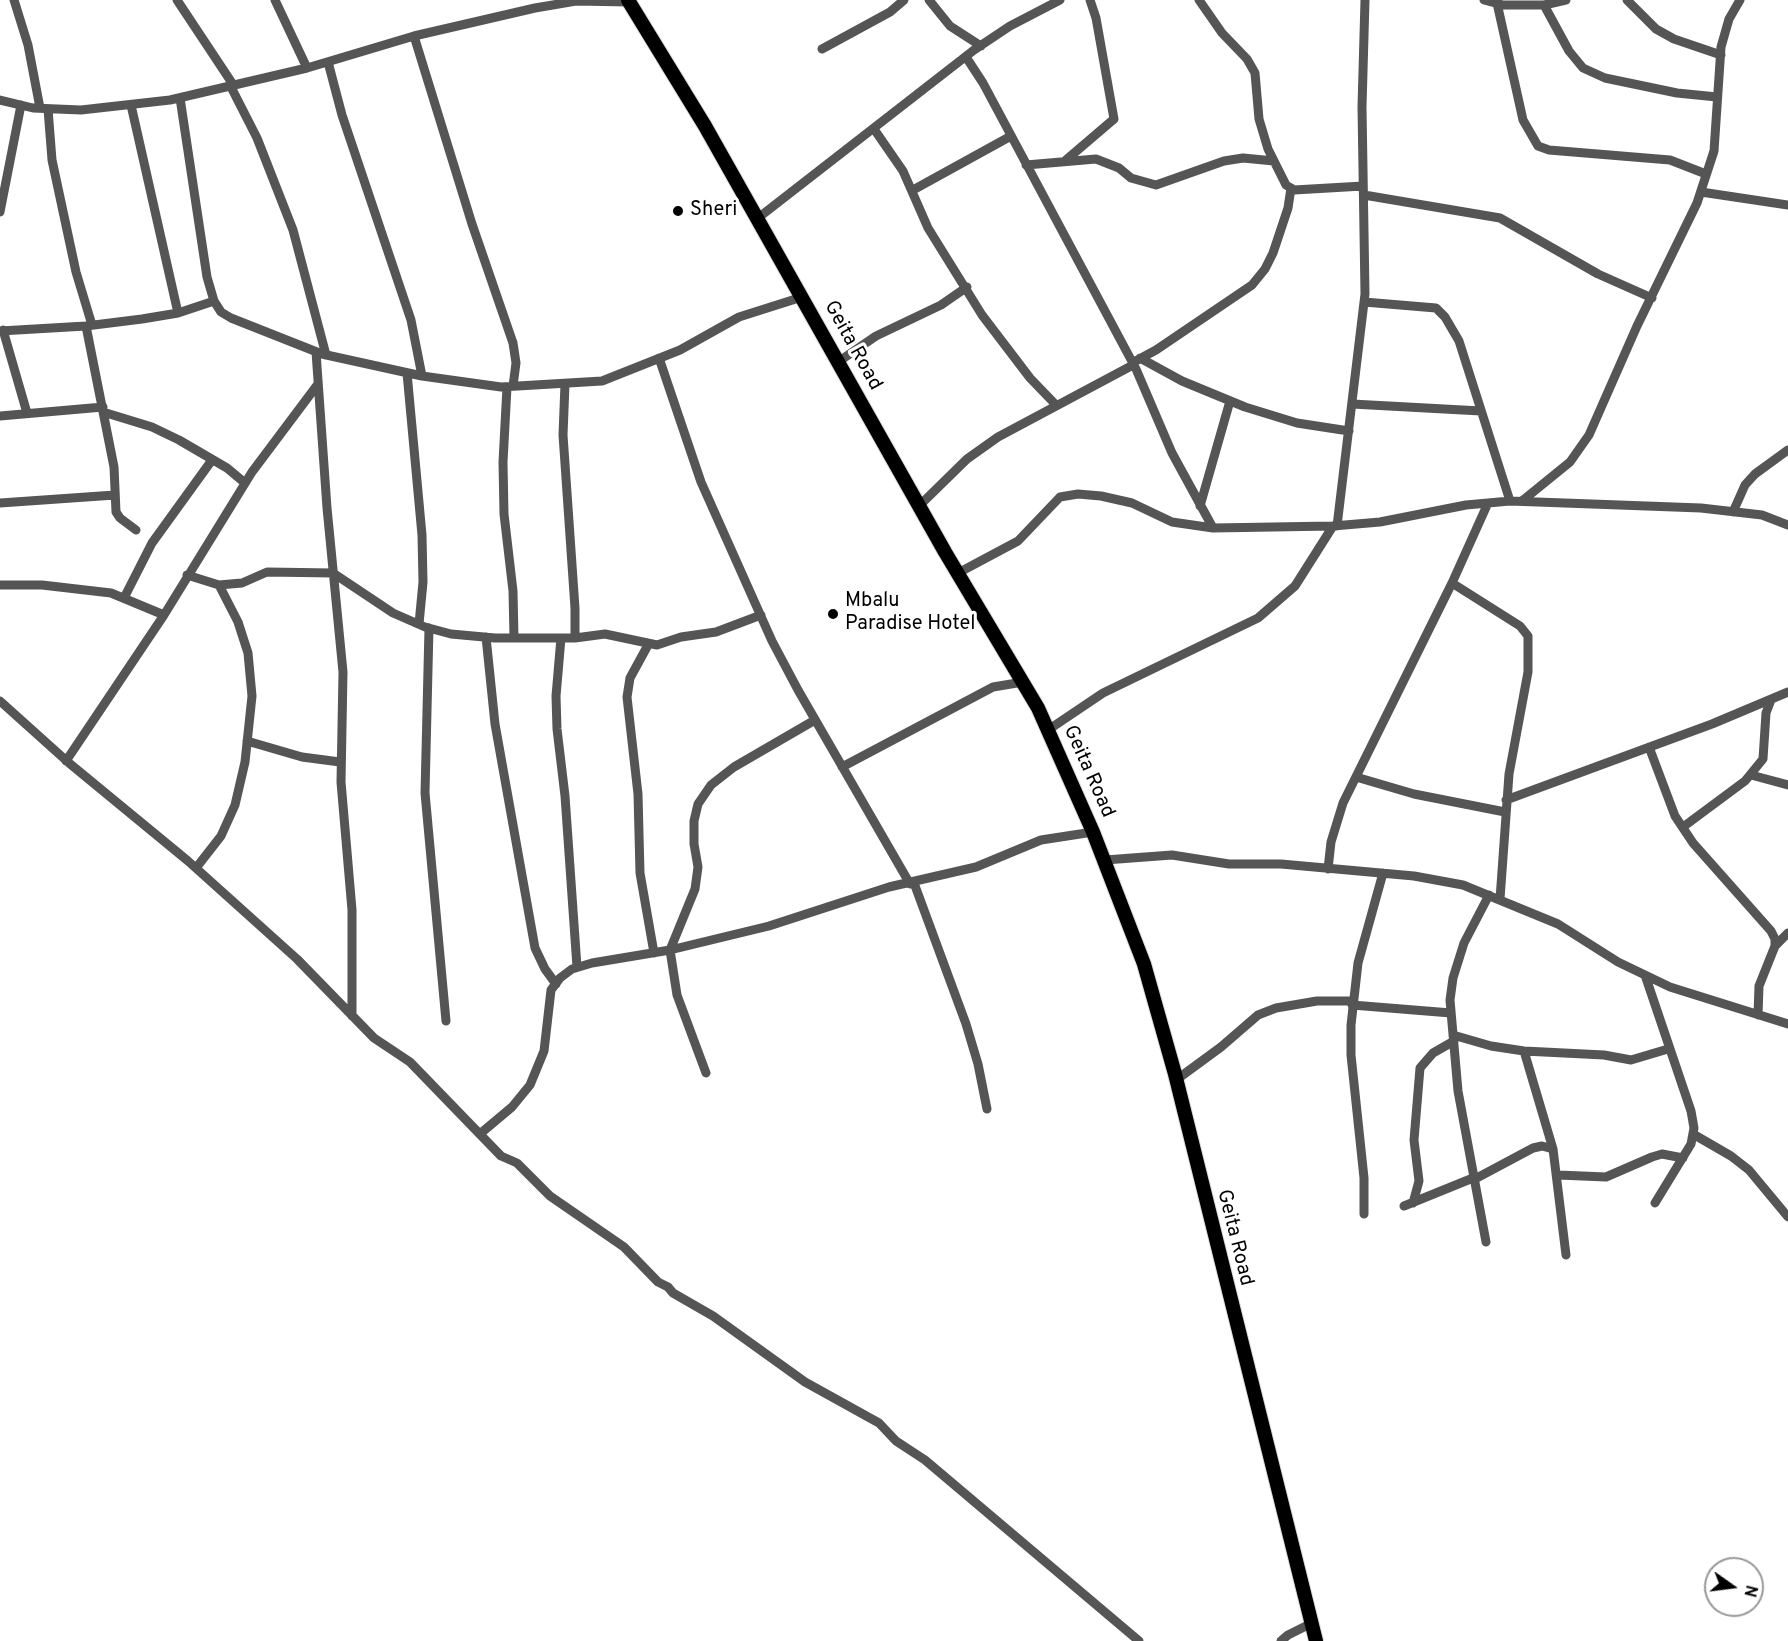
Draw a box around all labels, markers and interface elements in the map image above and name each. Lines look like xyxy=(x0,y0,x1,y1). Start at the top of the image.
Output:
place label: Sheri xyxy=(690,199,737,223)
marker: Sheri xyxy=(671,204,685,218)
street label: Geita Road xyxy=(818,297,886,395)
place label: Mbalu Paradise Hotel xyxy=(845,590,975,637)
marker: Mbalu Paradise Hotel xyxy=(826,607,840,621)
street label: Geita Road xyxy=(1057,722,1119,822)
street label: Geita Road xyxy=(1210,1187,1258,1289)
north arrow xyxy=(1704,1557,1764,1617)
text: N xyxy=(1738,1583,1761,1599)

